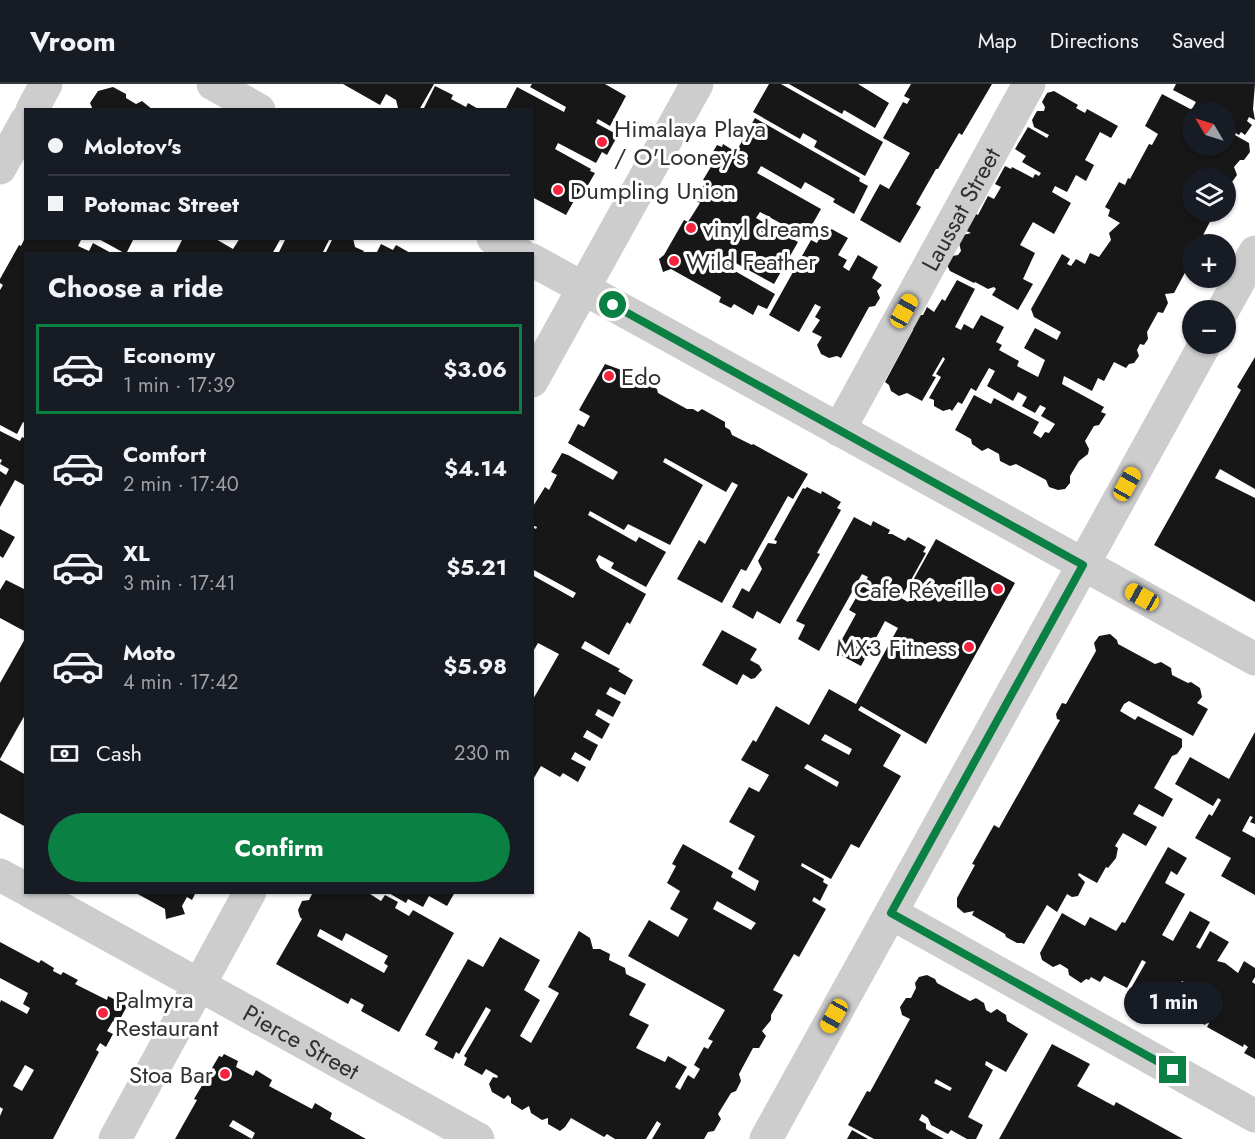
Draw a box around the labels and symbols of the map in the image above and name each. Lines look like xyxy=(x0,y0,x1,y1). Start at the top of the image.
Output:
north arrow xyxy=(1182,102,1236,156)
place label: Himalaya Playa / O'Looney's xyxy=(614,111,766,174)
marker: Himalaya Playa / O'Looney's xyxy=(595,135,609,149)
street label: Laussat Street xyxy=(912,141,1009,277)
place label: Dumpling Union xyxy=(570,173,736,208)
marker: Dumpling Union xyxy=(551,183,565,197)
place label: vinyl dreams xyxy=(703,211,829,246)
marker: vinyl dreams xyxy=(684,221,698,235)
place label: Wild Feather xyxy=(686,244,817,279)
marker: Wild Feather xyxy=(667,254,681,268)
route start xyxy=(599,291,626,318)
car xyxy=(887,291,921,331)
place label: Edo xyxy=(621,359,661,394)
marker: Edo xyxy=(602,369,616,383)
car xyxy=(1110,464,1144,504)
place label: Cafe Réveille xyxy=(854,572,986,607)
car xyxy=(1122,580,1162,614)
marker: Cafe Réveille xyxy=(991,582,1005,596)
place label: MX3 Fitness xyxy=(836,630,957,665)
marker: MX3 Fitness xyxy=(962,640,976,654)
place label: Palmyra Restaurant xyxy=(115,982,219,1045)
callout: 1 min xyxy=(1124,983,1222,1025)
street label: Pierce Street xyxy=(237,995,366,1088)
car xyxy=(817,996,851,1036)
marker: Palmyra Restaurant xyxy=(96,1006,110,1020)
route end xyxy=(1159,1056,1186,1083)
place label: Stoa Bar xyxy=(129,1057,214,1092)
marker: Stoa Bar xyxy=(218,1067,232,1081)

